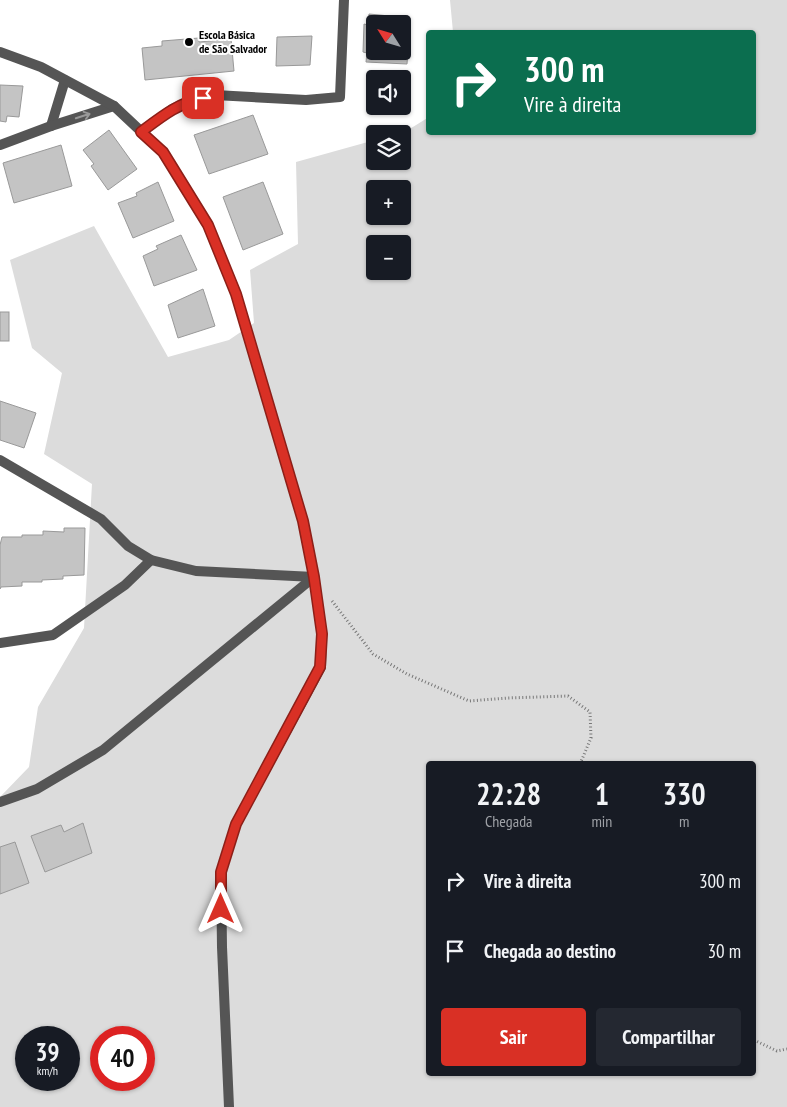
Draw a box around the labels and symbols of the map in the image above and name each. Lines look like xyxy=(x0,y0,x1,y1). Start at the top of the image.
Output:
north arrow xyxy=(366,15,411,60)
place label: Escola Básica de São Salvador xyxy=(199,27,268,56)
marker: Escola Básica de São Salvador xyxy=(183,36,195,48)
pin xyxy=(182,77,224,119)
one-way arrow xyxy=(74,111,90,121)
position arrow xyxy=(194,882,246,934)
speed limit sign: 40 xyxy=(90,1026,155,1091)

